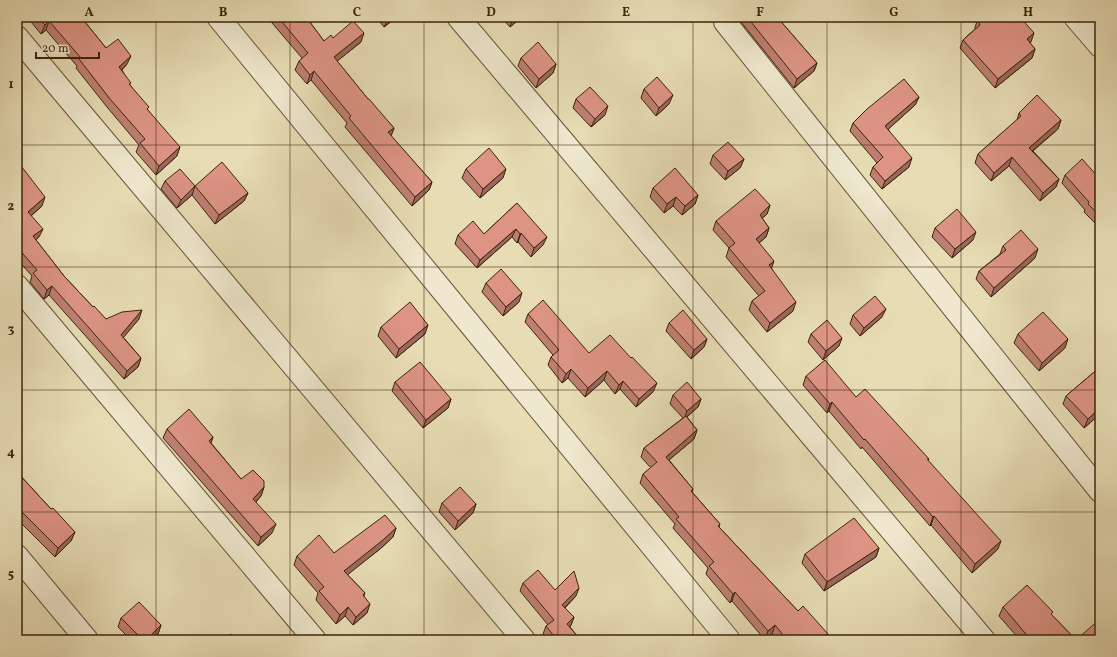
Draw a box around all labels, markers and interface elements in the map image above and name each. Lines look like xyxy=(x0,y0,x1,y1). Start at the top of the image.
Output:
text: A xyxy=(84,4,94,22)
text: B xyxy=(219,4,228,22)
text: C xyxy=(353,4,361,22)
text: D xyxy=(486,4,496,22)
text: E xyxy=(622,4,630,22)
text: F xyxy=(756,4,764,22)
text: G xyxy=(889,4,899,22)
text: H xyxy=(1023,4,1033,22)
scale bar xyxy=(36,34,99,60)
text: 20 m xyxy=(42,41,69,57)
text: 1 xyxy=(8,76,14,94)
text: 2 xyxy=(8,198,15,216)
text: 3 xyxy=(8,321,15,339)
text: 4 xyxy=(7,444,15,462)
text: 5 xyxy=(8,566,14,584)

